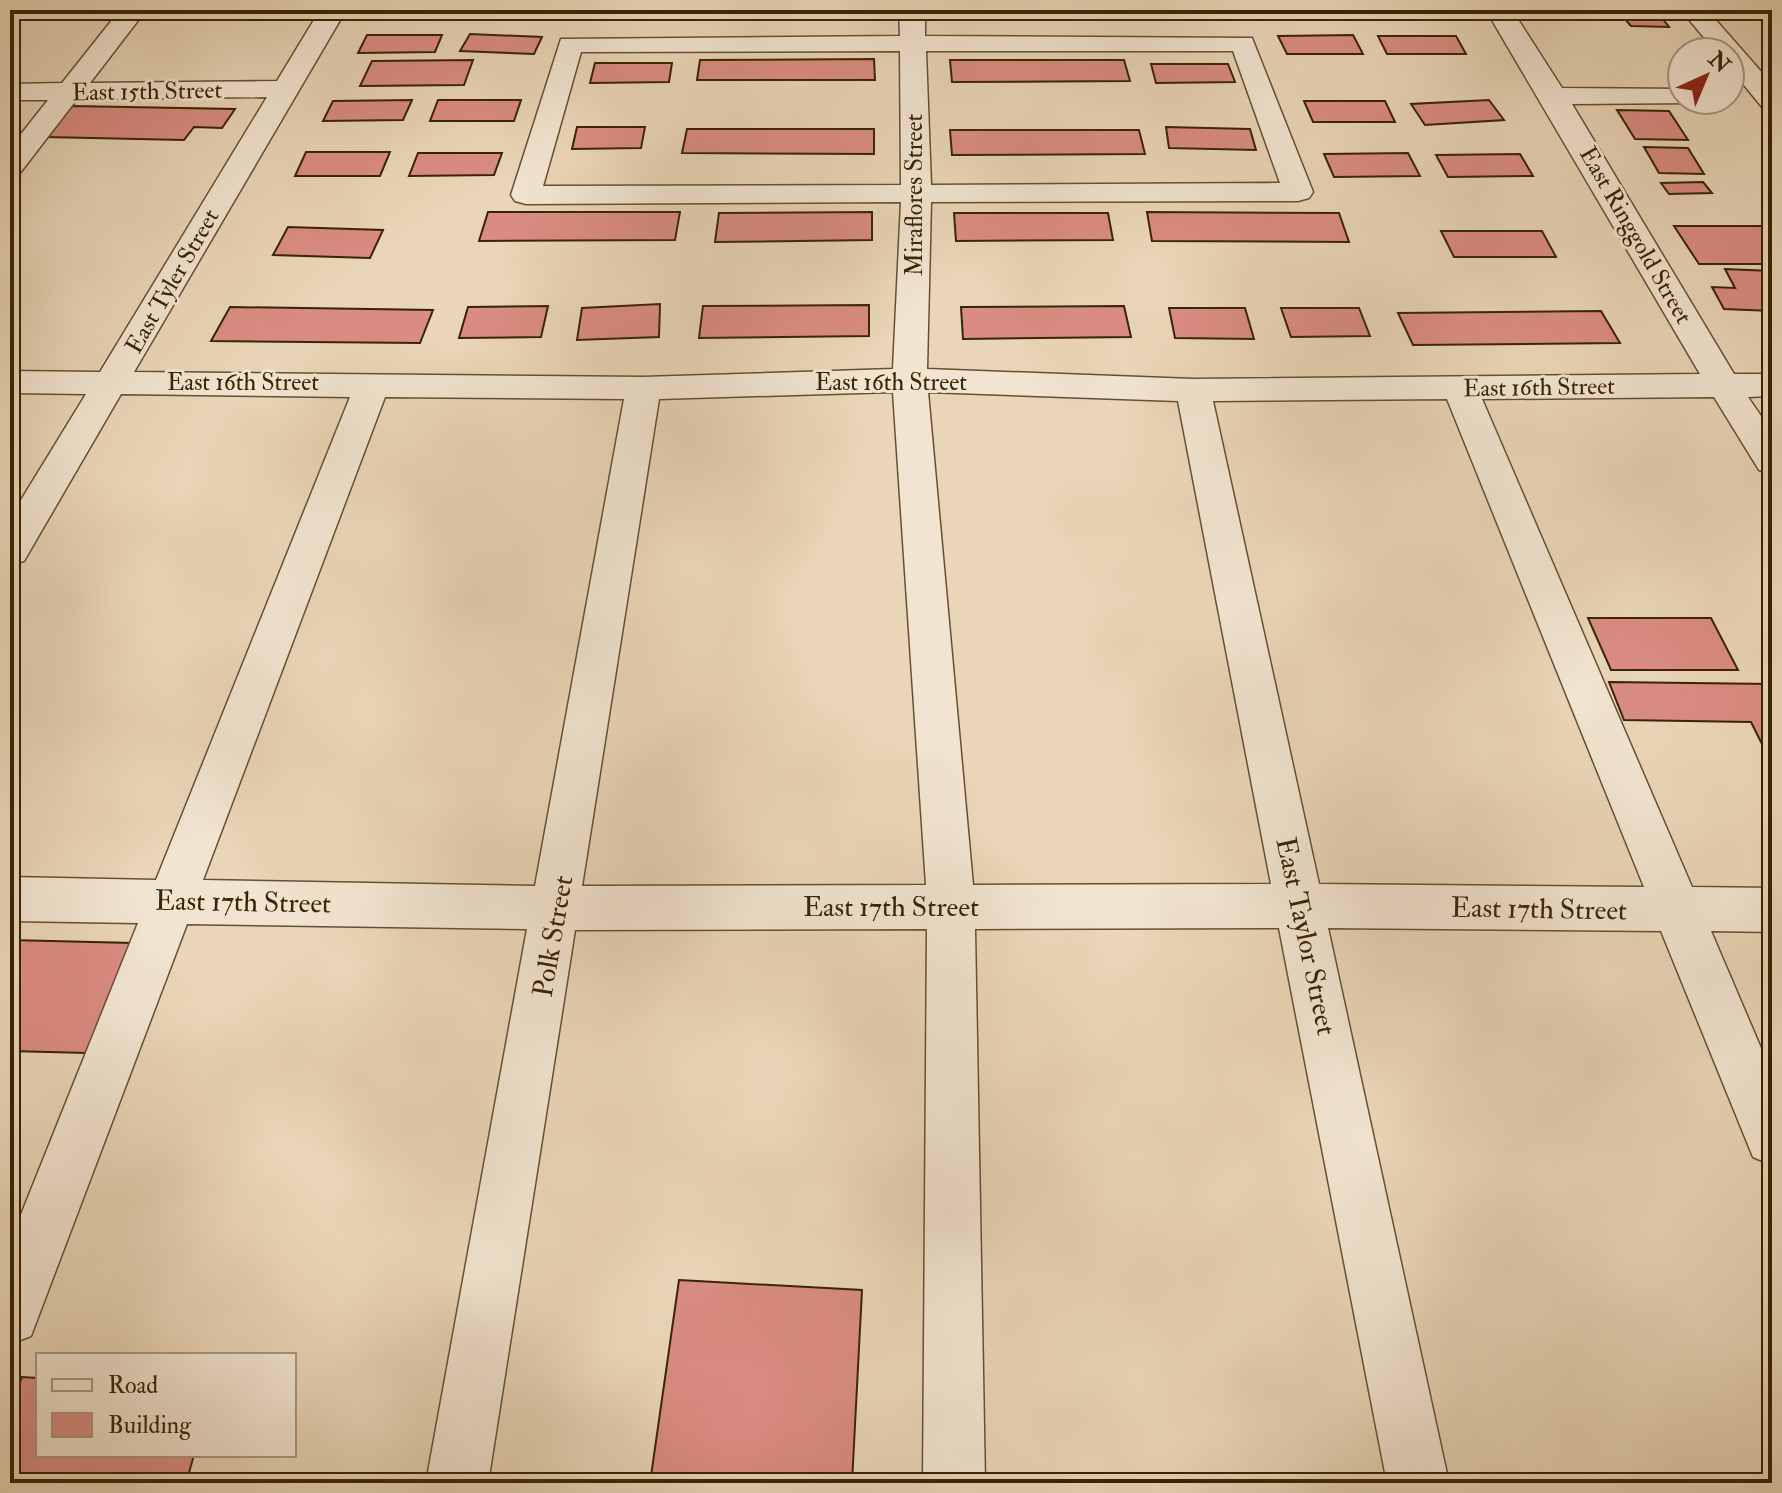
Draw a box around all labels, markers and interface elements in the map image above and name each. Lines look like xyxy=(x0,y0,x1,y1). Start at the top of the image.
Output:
north arrow xyxy=(1666,36,1746,116)
text: N xyxy=(1702,45,1736,79)
street label: East 15th Street xyxy=(71,75,223,108)
street label: Miraflores Street xyxy=(899,114,930,276)
street label: East Ringgold Street xyxy=(1572,141,1699,330)
street label: East Tyler Street xyxy=(118,203,226,359)
street label: East 16th Street xyxy=(167,367,319,398)
street label: East 16th Street xyxy=(815,367,967,398)
street label: East 16th Street xyxy=(1463,371,1615,404)
street label: East Taylor Street xyxy=(1267,834,1344,1039)
street label: Polk Street xyxy=(526,873,581,1000)
street label: East 17th Street xyxy=(155,883,331,922)
street label: East 17th Street xyxy=(803,890,979,925)
street label: East 17th Street xyxy=(1451,890,1627,929)
legend xyxy=(36,1353,296,1457)
text: Road xyxy=(108,1370,158,1401)
text: Building xyxy=(108,1410,192,1441)

